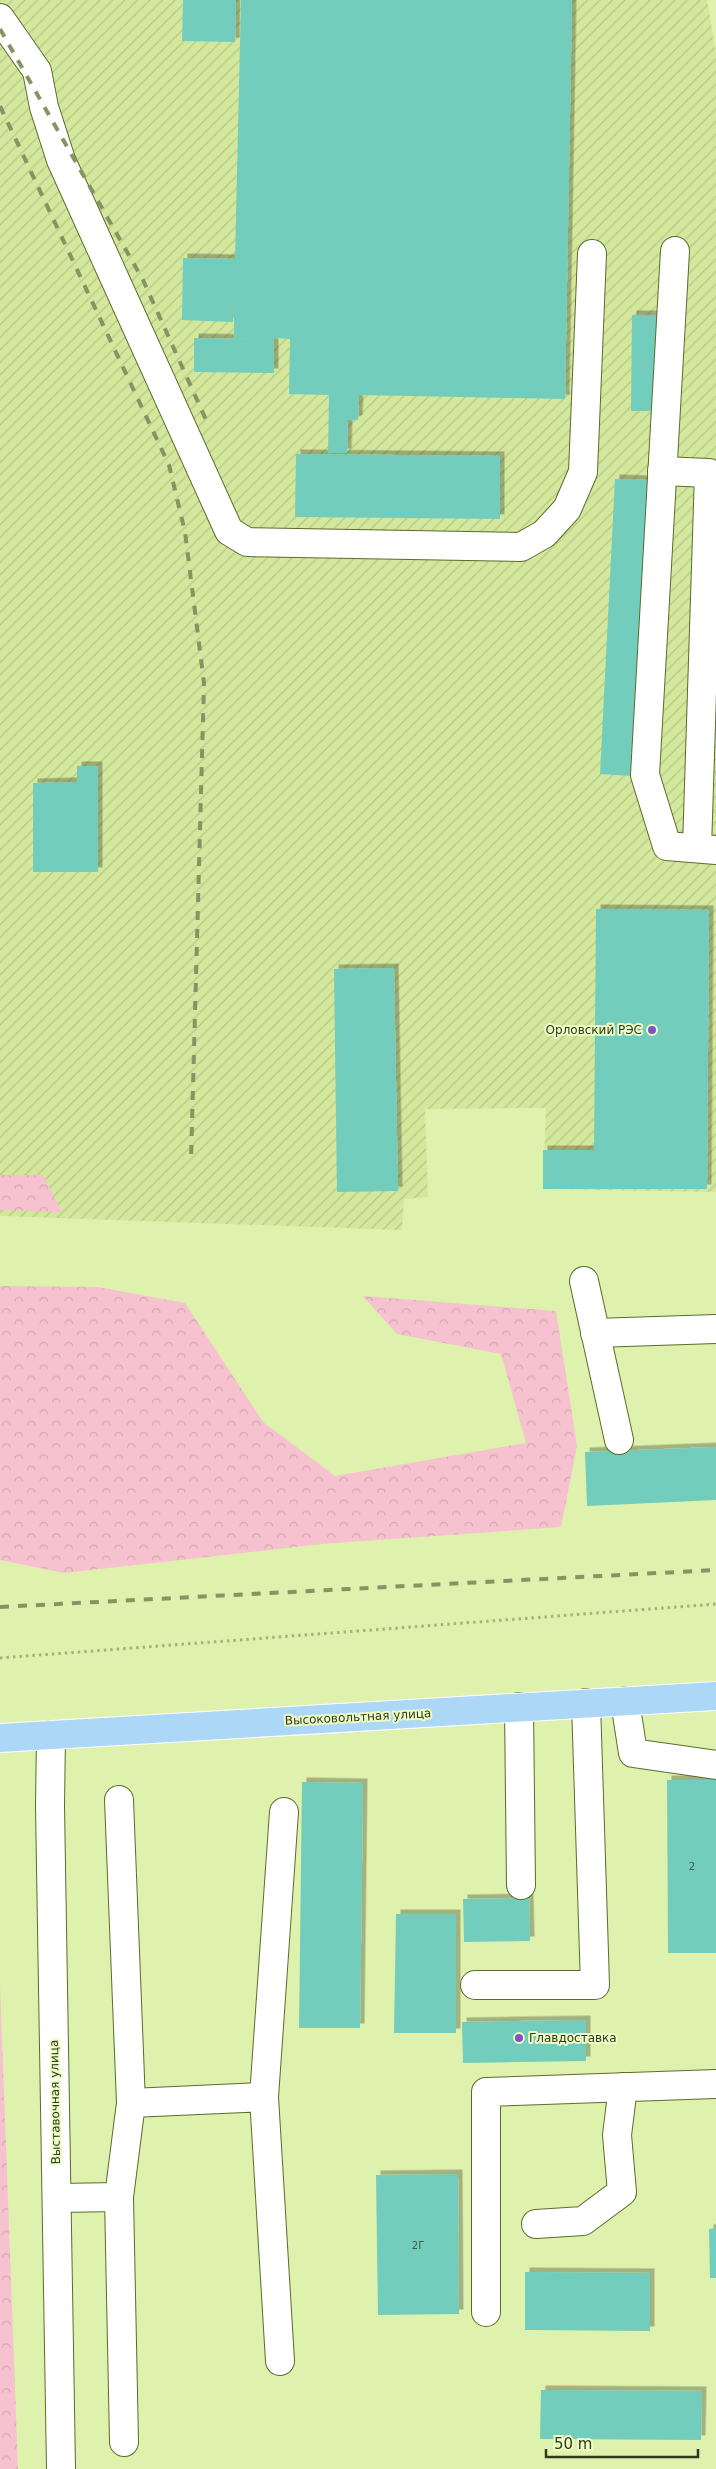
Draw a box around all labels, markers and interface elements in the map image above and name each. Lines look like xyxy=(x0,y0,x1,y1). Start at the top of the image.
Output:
place label: Орловский РЭС xyxy=(546,1023,642,1037)
marker: Орловский РЭС xyxy=(646,1024,658,1036)
street label: Высоковольтная улица xyxy=(284,1706,432,1728)
house number: 2 xyxy=(689,1861,695,1872)
place label: Главдоставка xyxy=(529,2031,617,2045)
marker: Главдоставка xyxy=(513,2032,525,2044)
street label: Выставочная улица xyxy=(47,2040,63,2164)
house number: 2Г xyxy=(412,2240,424,2251)
scale bar xyxy=(546,2426,698,2458)
text: 50 m xyxy=(554,2435,592,2453)

